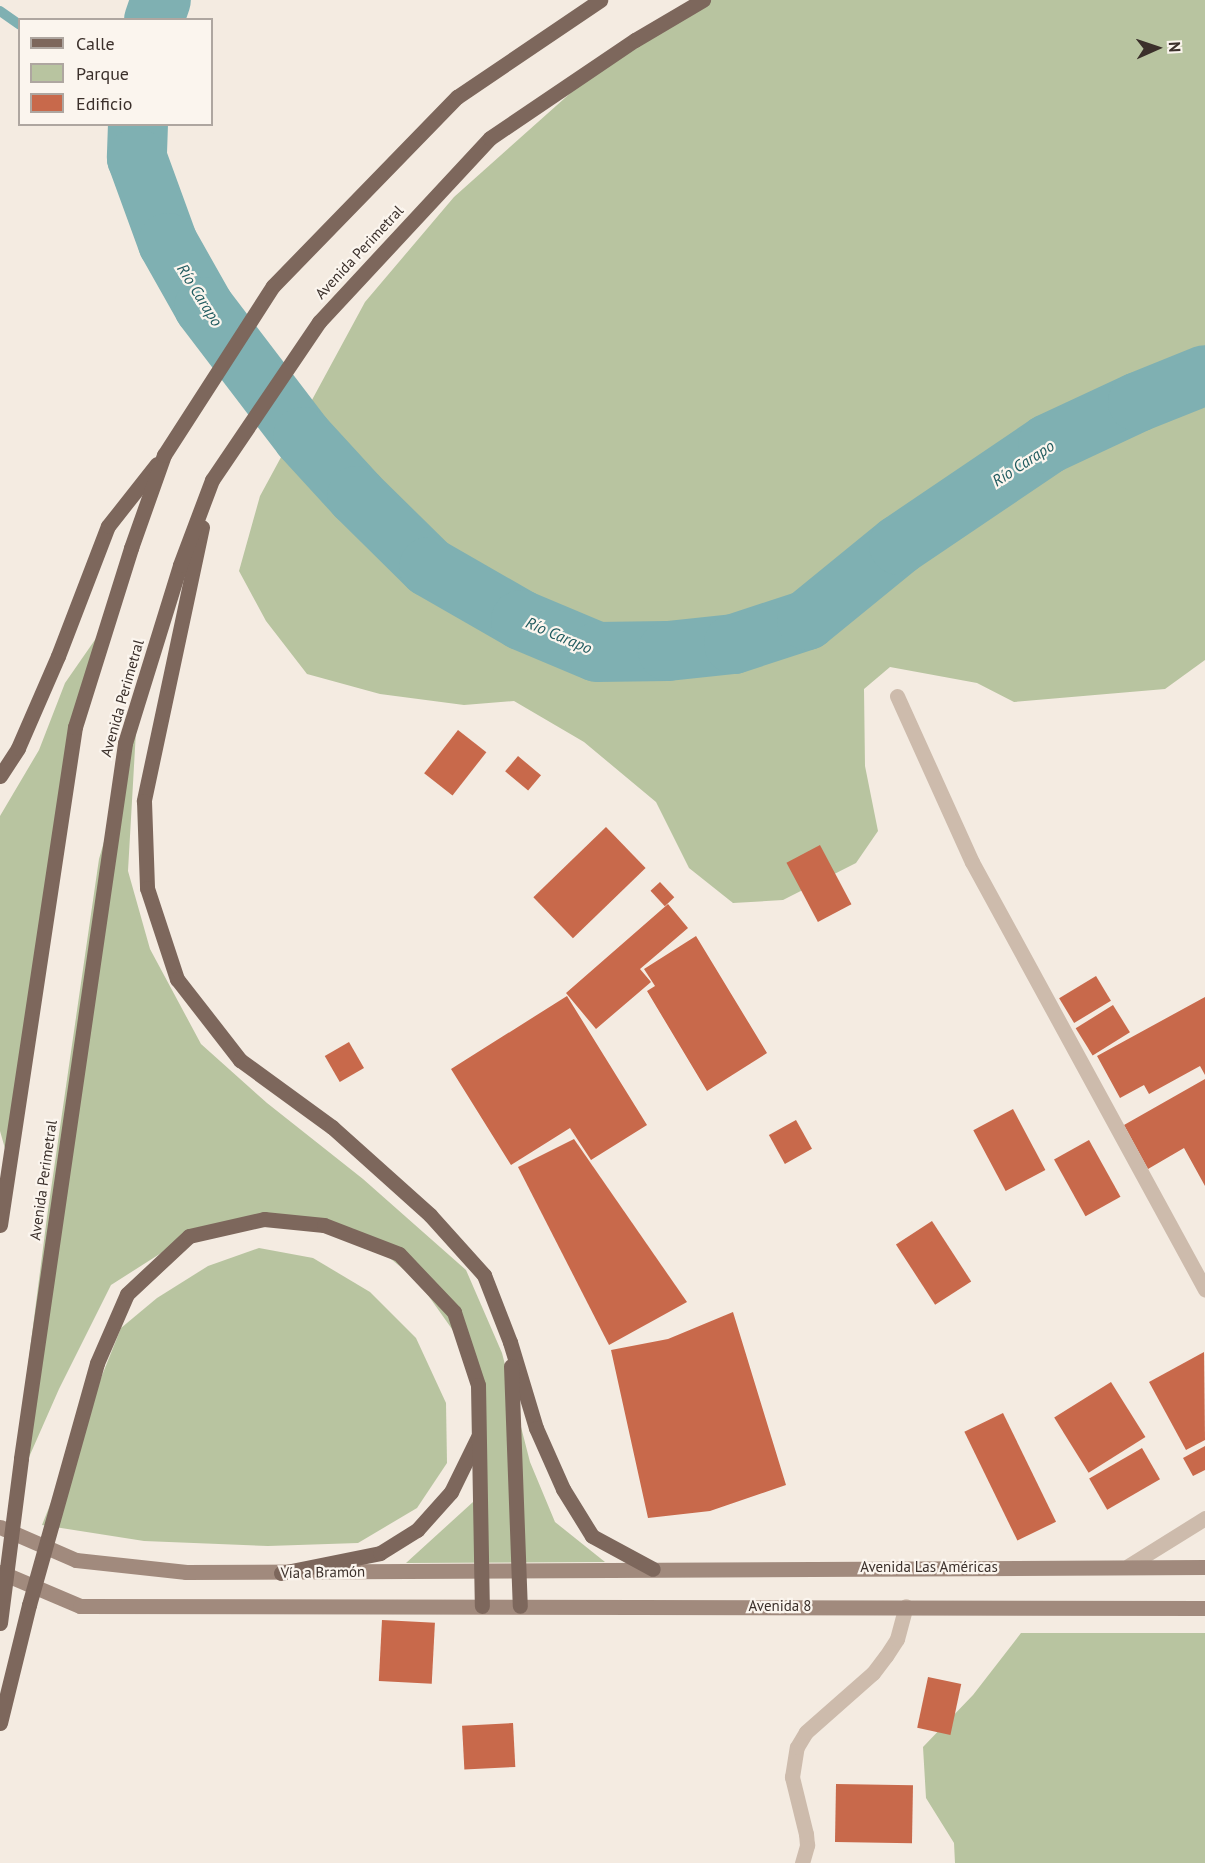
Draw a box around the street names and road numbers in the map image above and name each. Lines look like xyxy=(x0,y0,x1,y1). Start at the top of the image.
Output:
street label: Avenida Perimetral xyxy=(311,202,407,302)
street label: Avenida Perimetral xyxy=(97,637,147,759)
street label: Avenida Perimetral xyxy=(26,1119,60,1241)
street label: Avenida Las Américas xyxy=(860,1558,998,1576)
street label: Vía a Bramón xyxy=(281,1562,365,1582)
street label: Avenida 8 xyxy=(749,1597,811,1615)

